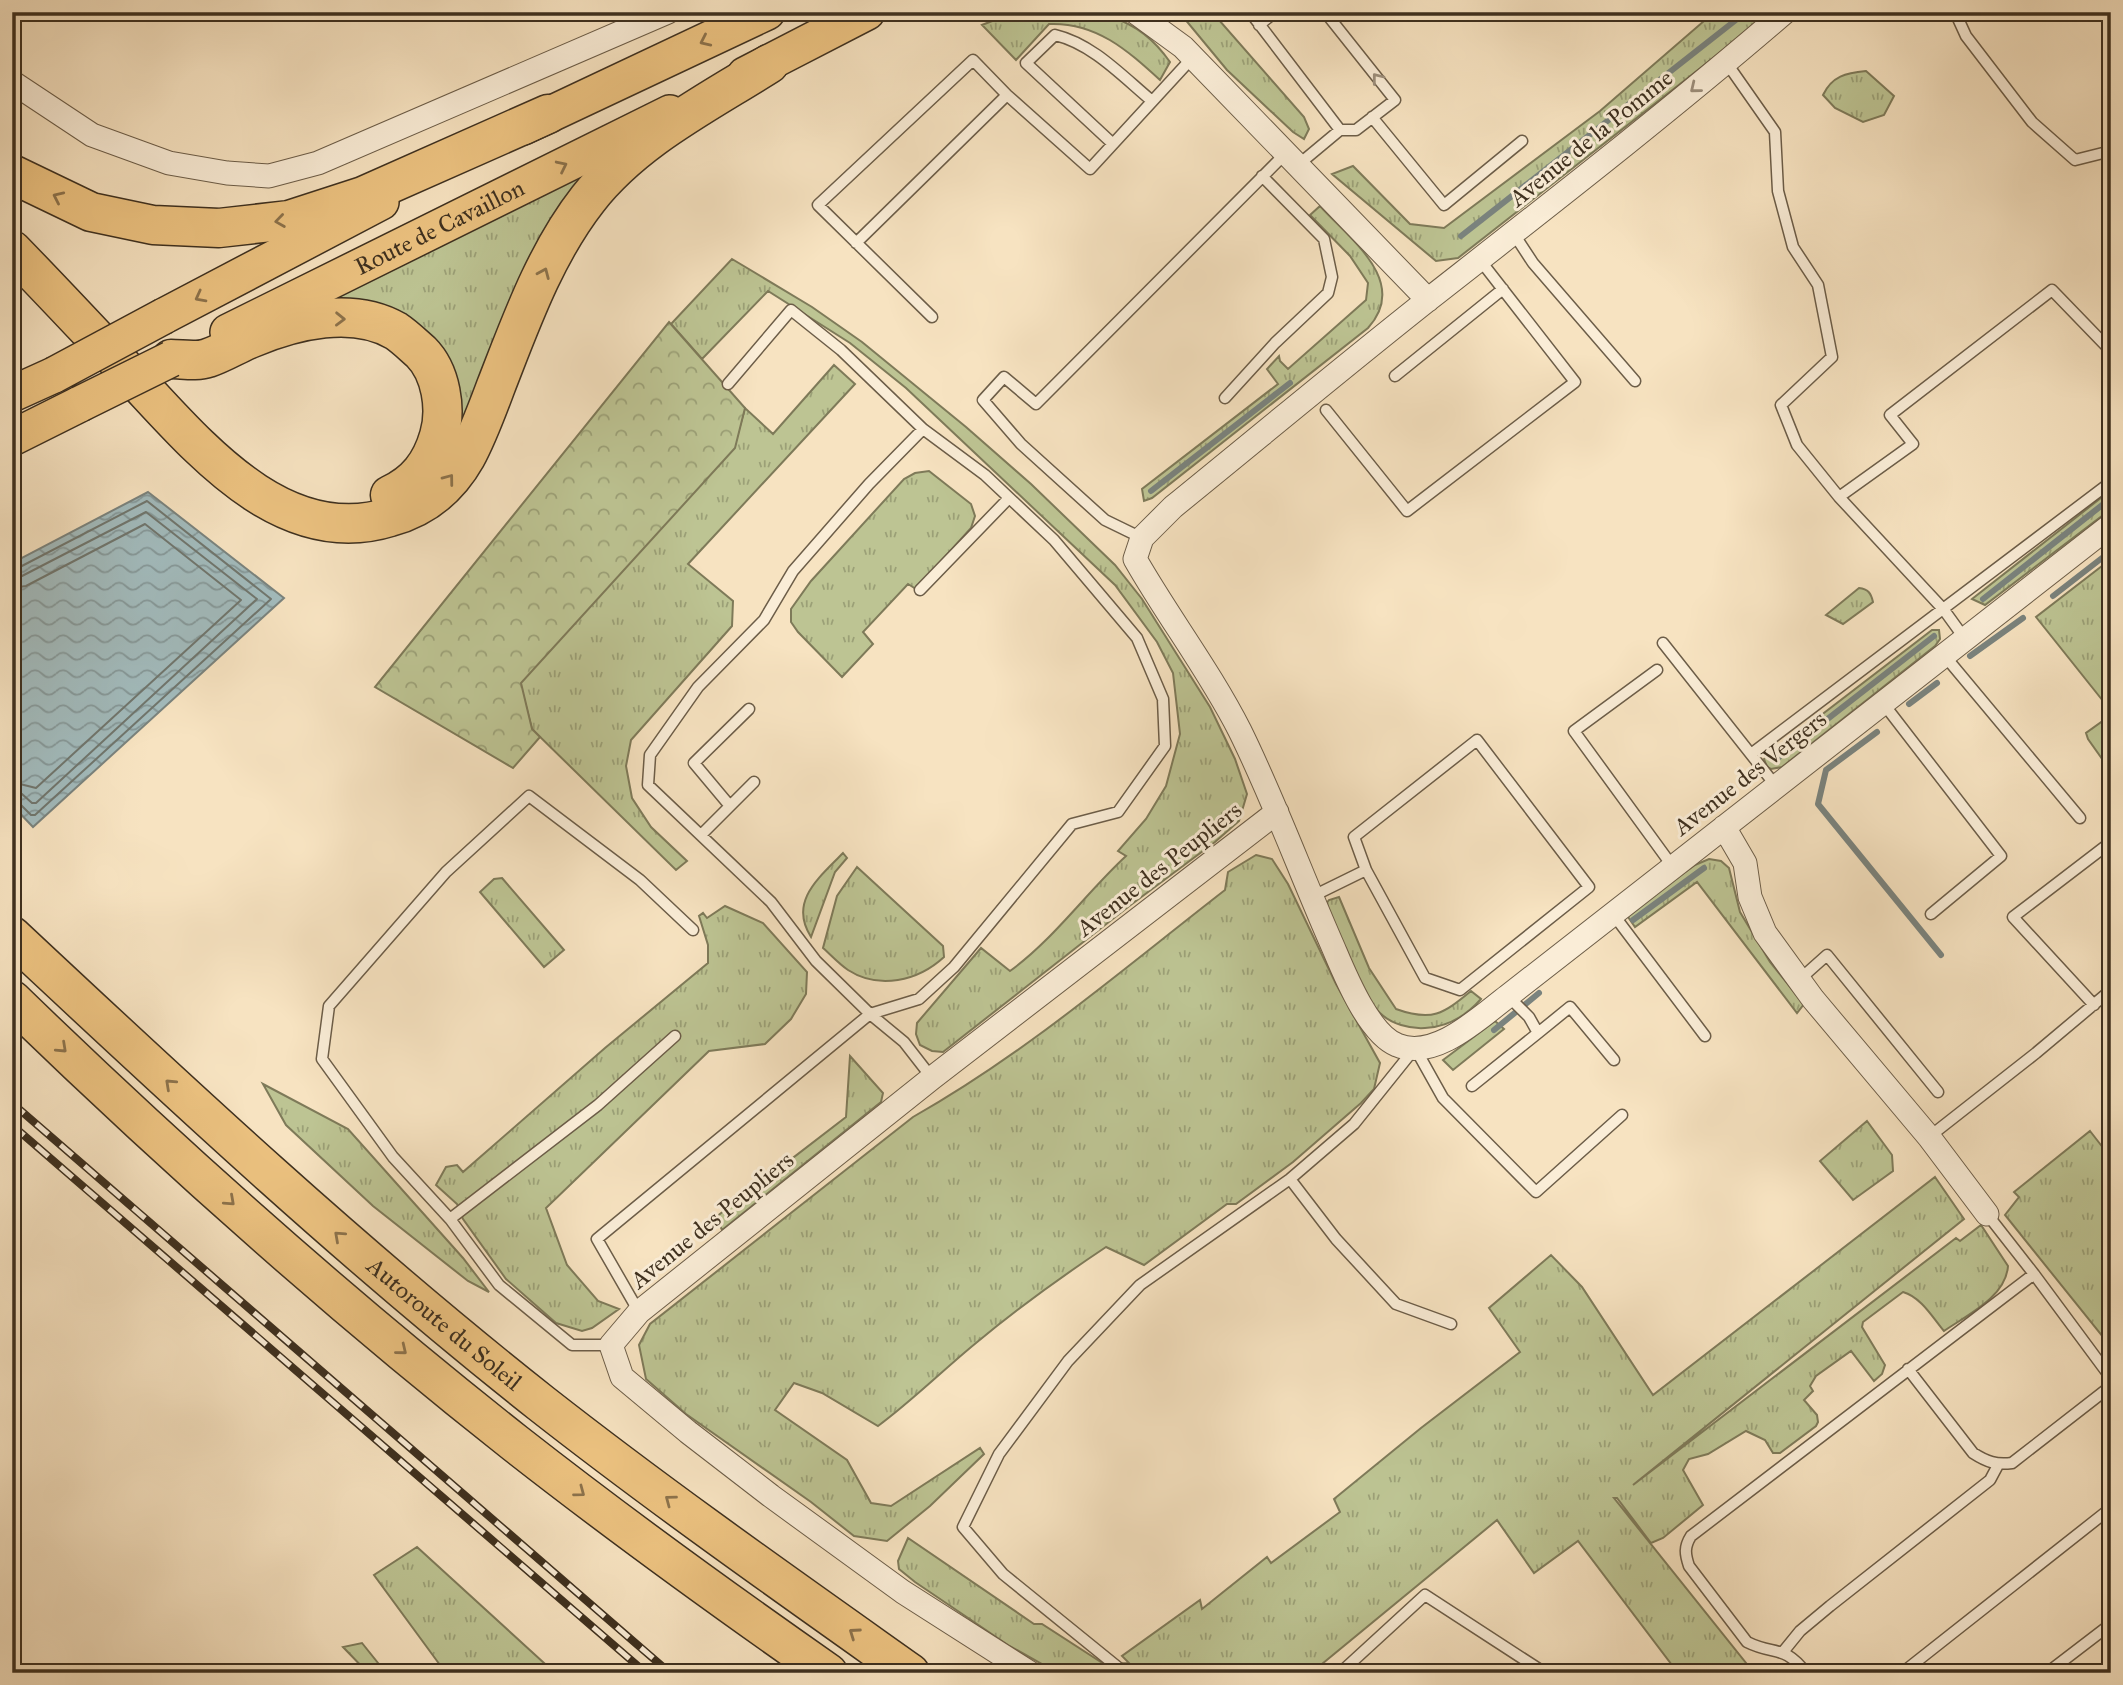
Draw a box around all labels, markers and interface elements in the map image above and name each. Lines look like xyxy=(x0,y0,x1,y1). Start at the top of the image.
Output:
one-way arrow xyxy=(700,33,712,47)
street label: Avenue de la Pomme xyxy=(1502,63,1679,214)
one-way arrow xyxy=(1373,74,1385,87)
one-way arrow xyxy=(1690,79,1702,92)
one-way arrow xyxy=(555,160,567,174)
street label: Route de Cavaillon xyxy=(350,173,529,282)
one-way arrow xyxy=(53,191,65,205)
one-way arrow xyxy=(275,213,286,228)
one-way arrow xyxy=(535,268,549,280)
one-way arrow xyxy=(195,289,208,303)
one-way arrow xyxy=(335,311,346,327)
one-way arrow xyxy=(441,475,454,487)
street label: Avenue des Vergers xyxy=(1667,704,1833,843)
street label: Avenue des Peupliers xyxy=(1069,795,1248,944)
one-way arrow xyxy=(54,1039,67,1052)
one-way arrow xyxy=(165,1079,178,1092)
street label: Avenue des Peupliers xyxy=(623,1145,800,1296)
one-way arrow xyxy=(221,1193,234,1205)
one-way arrow xyxy=(335,1231,348,1244)
street label: Autoroute du Soleil xyxy=(360,1250,528,1397)
one-way arrow xyxy=(393,1342,406,1354)
one-way arrow xyxy=(572,1483,584,1496)
one-way arrow xyxy=(665,1496,677,1509)
one-way arrow xyxy=(849,1629,862,1641)

